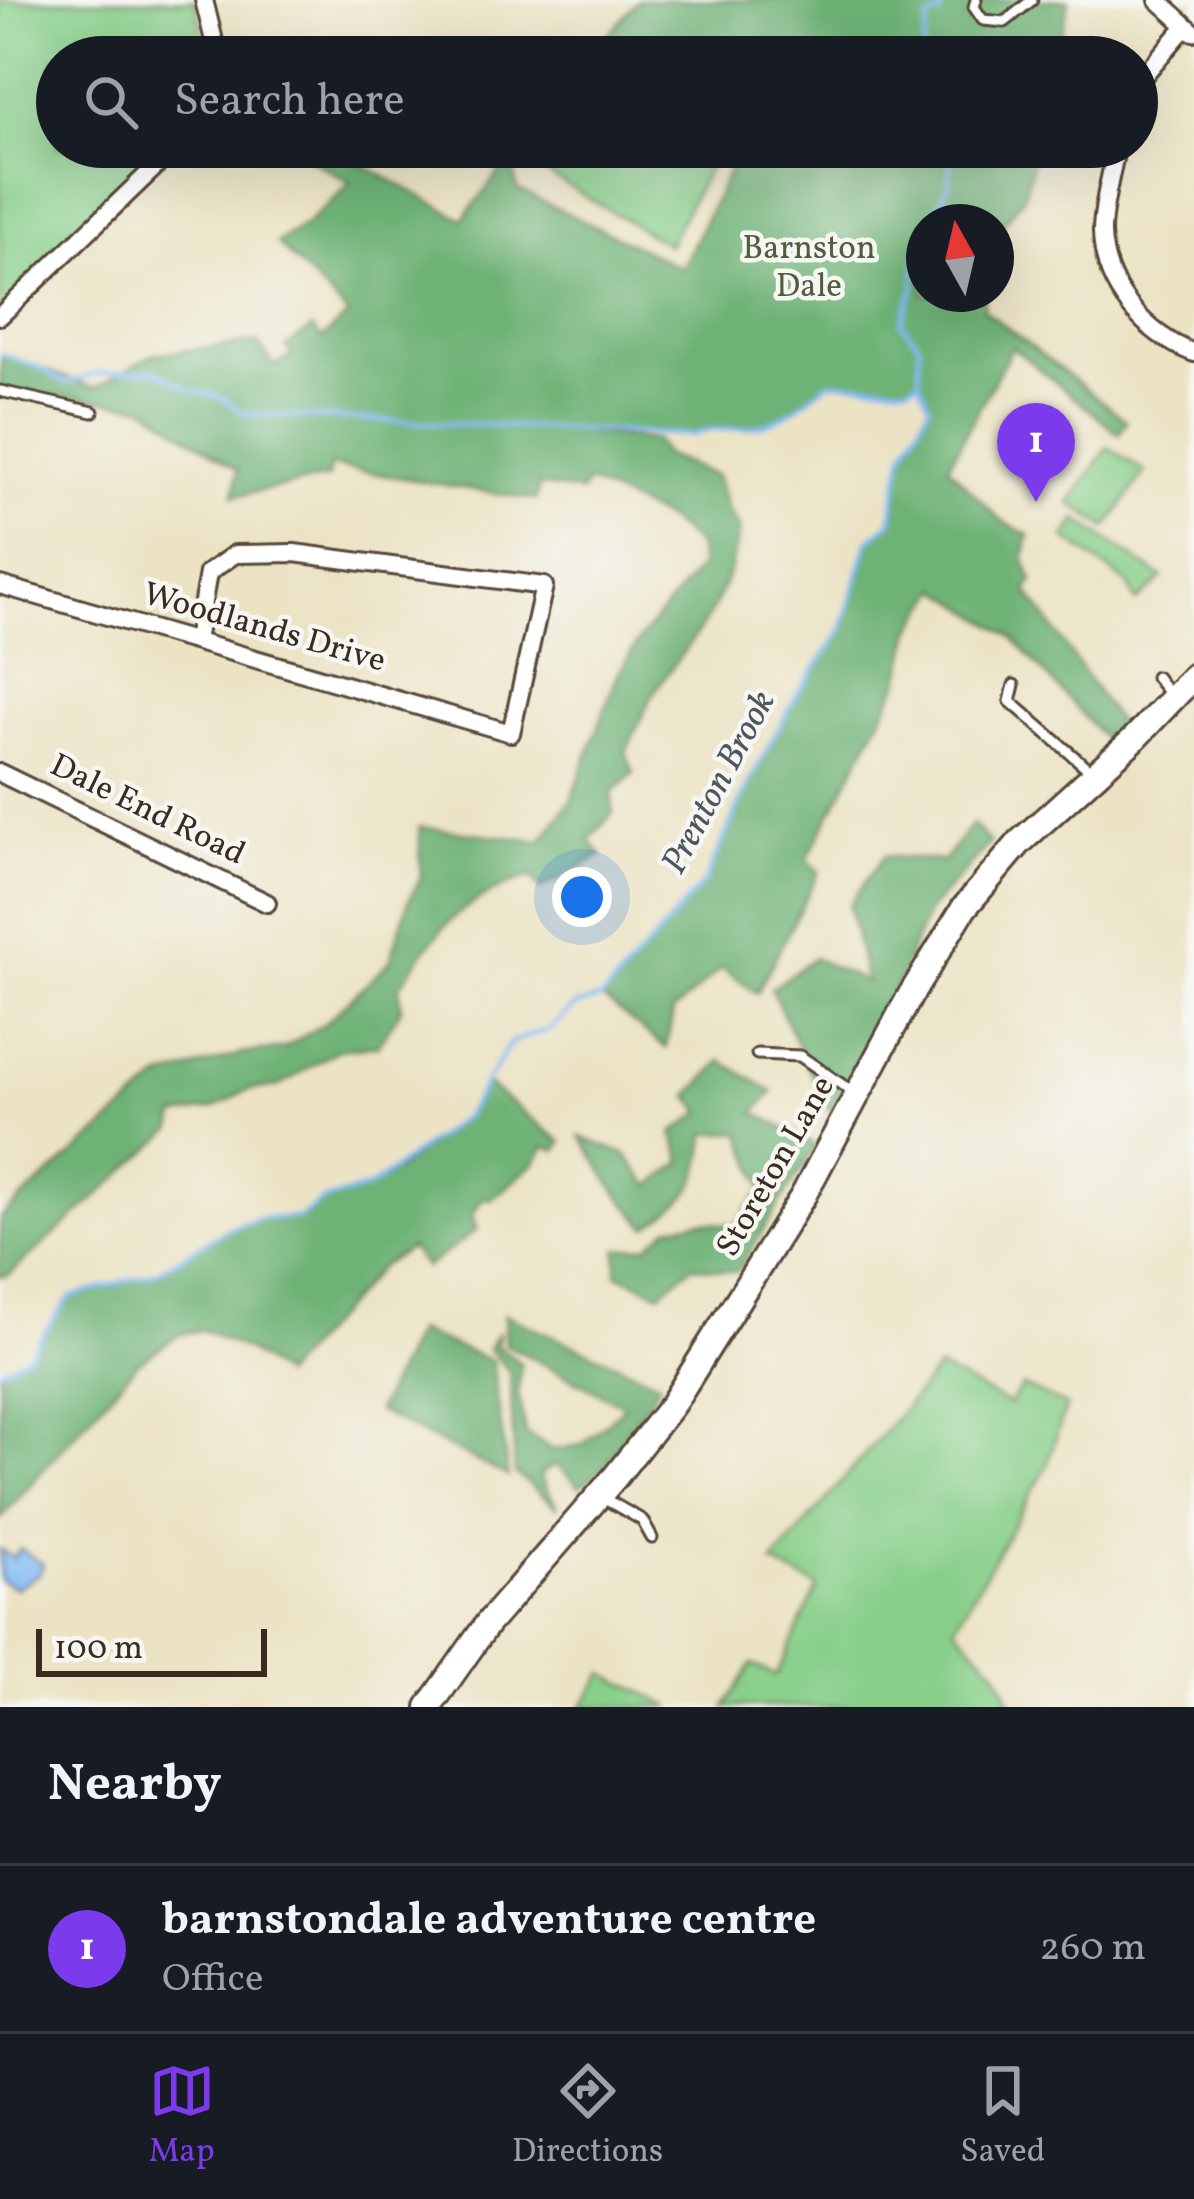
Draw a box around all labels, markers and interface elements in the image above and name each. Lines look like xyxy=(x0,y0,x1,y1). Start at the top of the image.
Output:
search box xyxy=(36,36,1158,168)
icon: search xyxy=(78,69,144,135)
text: Search here xyxy=(174,71,405,134)
north arrow xyxy=(906,204,1014,312)
park label: Barnston Dale xyxy=(742,227,876,311)
pin: 1 xyxy=(997,403,1075,502)
street label: Woodlands Drive xyxy=(137,572,391,686)
water label: Prenton Brook xyxy=(651,682,789,884)
street label: Dale End Road xyxy=(42,744,252,878)
your location xyxy=(552,867,612,927)
street label: Storeton Lane xyxy=(707,1068,847,1266)
scale bar xyxy=(36,1623,267,1676)
text: 100 m xyxy=(54,1627,143,1673)
text: Nearby xyxy=(48,1750,222,1821)
text: barnstondale adventure centre xyxy=(162,1890,816,1953)
text: 1 xyxy=(79,1922,95,1976)
text: 260 m xyxy=(1040,1922,1146,1976)
text: Office xyxy=(162,1953,263,2007)
tab: Map xyxy=(149,2058,215,2176)
tab: Directions xyxy=(512,2058,663,2176)
tab: Saved xyxy=(960,2058,1045,2176)

